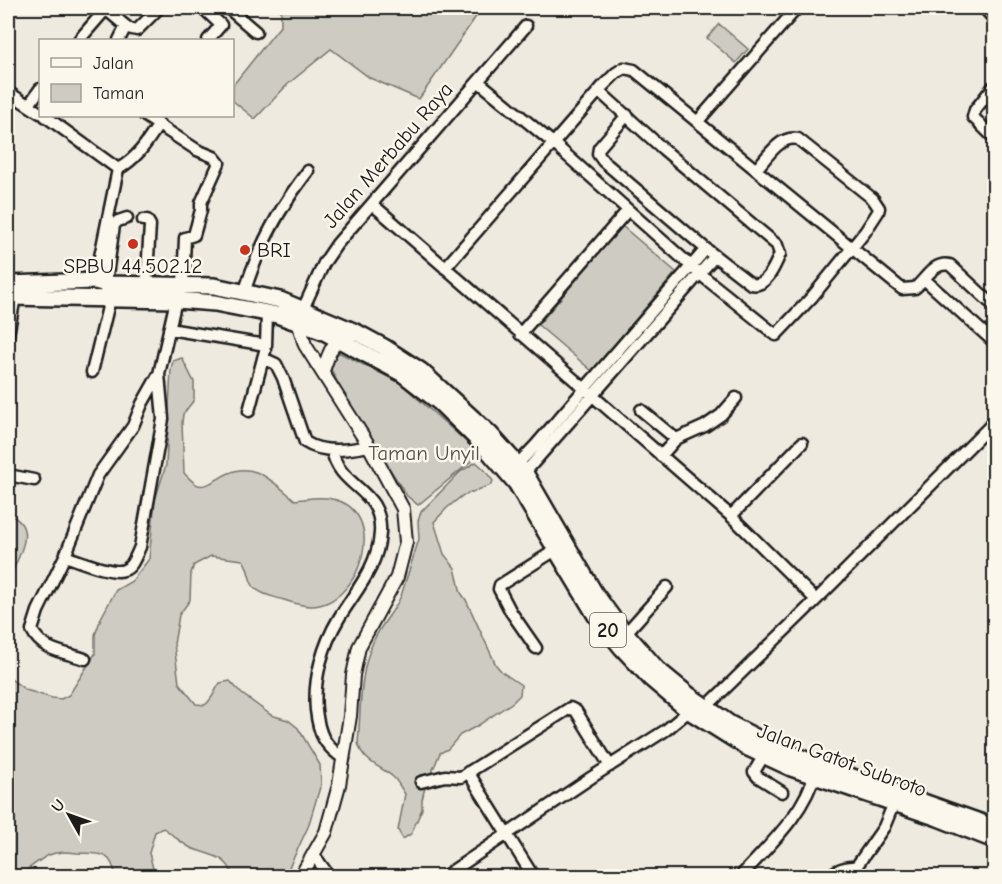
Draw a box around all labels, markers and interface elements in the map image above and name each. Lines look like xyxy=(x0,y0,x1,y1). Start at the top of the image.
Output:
legend xyxy=(39,39,234,117)
text: Jalan xyxy=(93,53,134,74)
street label: Jalan Merbabu Raya xyxy=(318,77,458,233)
text: Taman xyxy=(93,83,144,104)
marker: SPBU 44.502.12 xyxy=(126,237,140,251)
place label: BRI xyxy=(257,238,291,262)
marker: BRI xyxy=(238,243,252,257)
place label: SPBU 44.502.12 xyxy=(63,254,203,278)
park label: Taman Unyil xyxy=(368,441,480,465)
road number: 20 xyxy=(590,613,626,647)
street label: Jalan Gatot Subroto xyxy=(754,718,930,802)
north arrow xyxy=(39,785,99,845)
text: U xyxy=(48,796,69,816)

